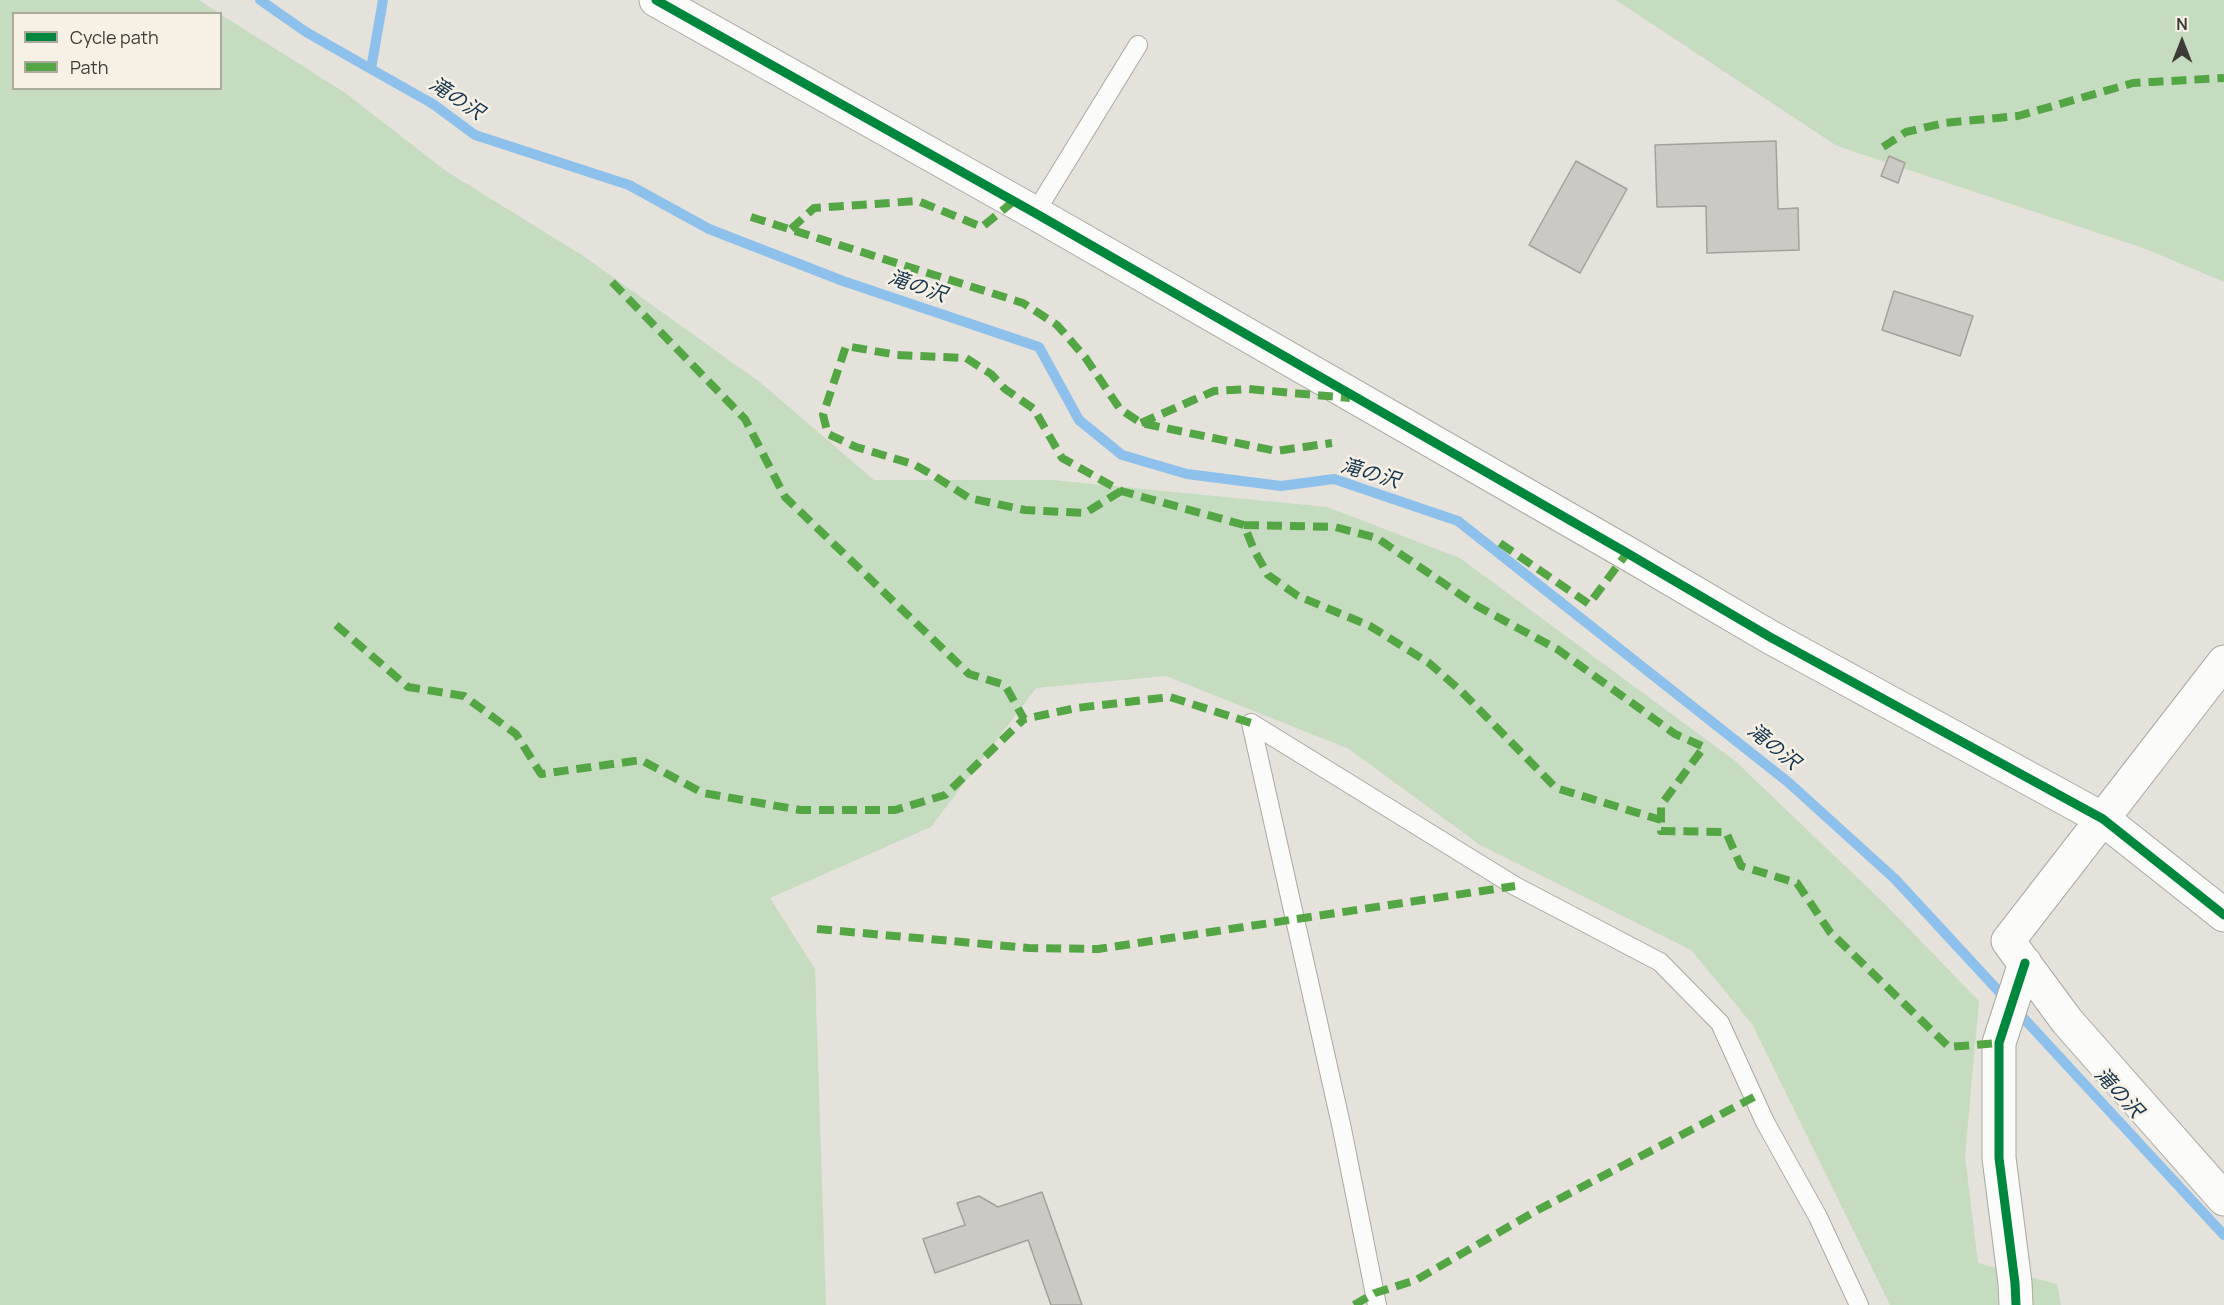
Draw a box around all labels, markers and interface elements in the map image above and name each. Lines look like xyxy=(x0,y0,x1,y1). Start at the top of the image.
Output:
legend xyxy=(12,12,222,90)
north arrow xyxy=(2152,12,2212,72)
text: N xyxy=(2176,13,2188,35)
text: Cycle path xyxy=(70,25,159,49)
text: Path xyxy=(70,55,108,79)
water label: 滝の沢 xyxy=(424,73,488,125)
water label: 滝の沢 xyxy=(885,266,949,308)
water label: 滝の沢 xyxy=(1338,454,1402,494)
water label: 滝の沢 xyxy=(1742,719,1804,775)
water label: 滝の沢 xyxy=(2089,1063,2147,1123)

